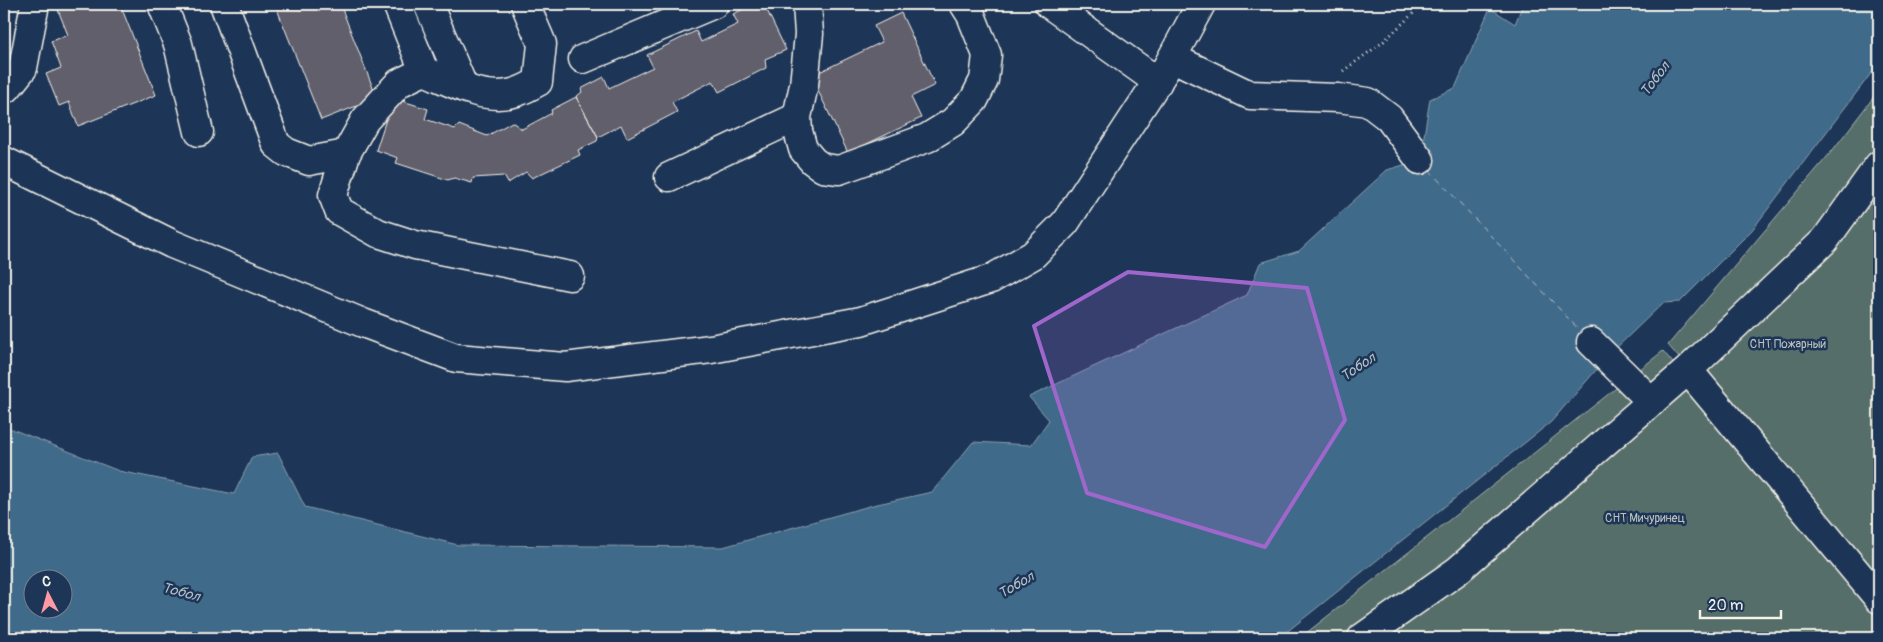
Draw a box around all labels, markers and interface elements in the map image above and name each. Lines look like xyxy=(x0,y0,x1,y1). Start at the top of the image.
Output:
water label: Тобол xyxy=(1637,57,1674,99)
park label: СНТ Пожарный xyxy=(1750,337,1826,352)
water label: Тобол xyxy=(1337,348,1380,385)
park label: СНТ Мичуринец xyxy=(1605,511,1685,526)
water label: Тобол xyxy=(995,567,1038,602)
north arrow xyxy=(22,570,72,620)
text: С xyxy=(42,573,52,590)
water label: Тобол xyxy=(160,579,203,606)
scale bar xyxy=(1700,587,1782,619)
text: 20 m xyxy=(1708,596,1743,615)

